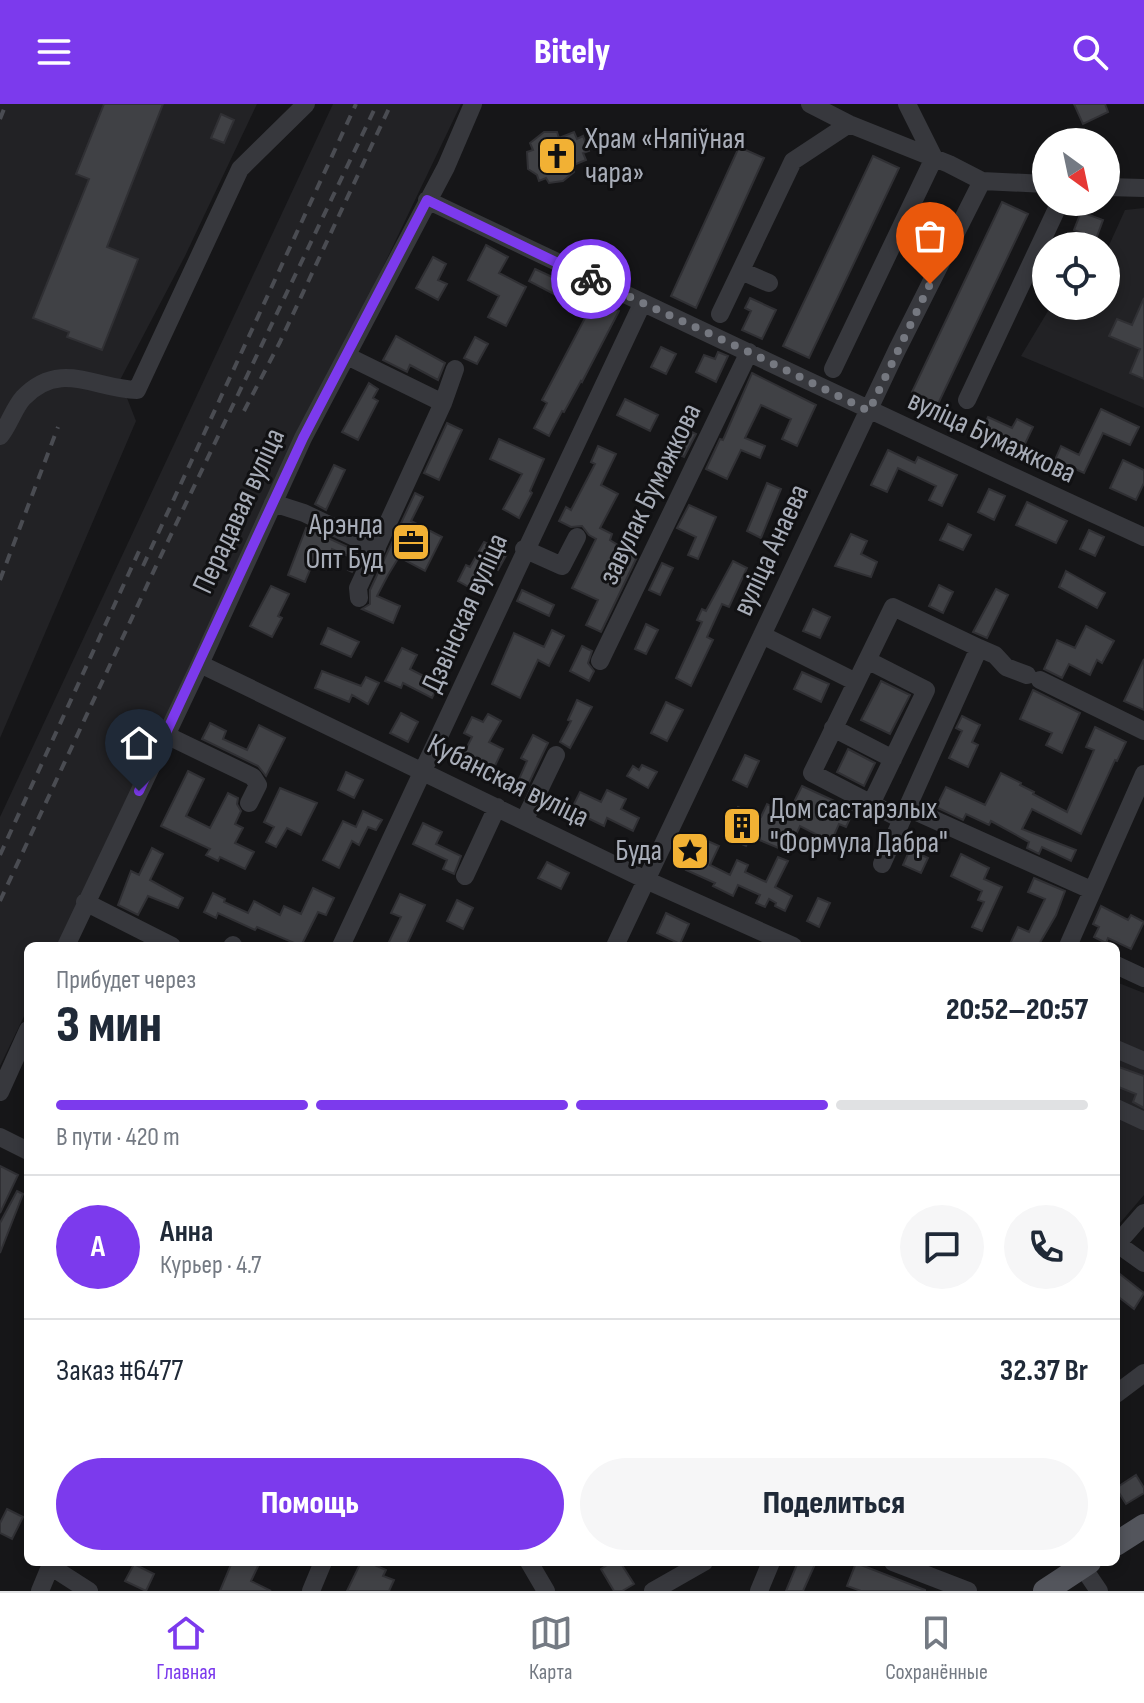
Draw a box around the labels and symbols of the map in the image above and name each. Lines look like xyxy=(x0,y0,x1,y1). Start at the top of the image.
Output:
place label: Храм «Няпіўная чара» xyxy=(584,121,745,191)
north arrow xyxy=(1032,128,1120,216)
church icon: Храм «Няпіўная чара» xyxy=(536,135,578,177)
pin xyxy=(896,202,964,284)
courier xyxy=(551,239,631,319)
street label: вуліца Бумажкова xyxy=(902,382,1082,492)
street label: завулак Бумажкова xyxy=(591,398,709,590)
street label: Перадавая вуліца xyxy=(185,423,293,599)
street label: вуліца Анаева xyxy=(725,479,817,621)
place label: Арэнда Опт Буд xyxy=(306,507,384,577)
office icon: Арэнда Опт Буд xyxy=(390,521,432,563)
street label: Дзвінская вуліца xyxy=(414,528,516,698)
pin xyxy=(105,709,173,791)
street label: Кубанская вуліца xyxy=(421,726,595,836)
place label: Дом састарэлых "Формула Дабра" xyxy=(770,791,948,861)
building icon: Дом састарэлых "Формула Дабра" xyxy=(721,805,763,847)
place icon: Буда xyxy=(669,830,711,872)
place label: Буда xyxy=(615,833,662,869)

